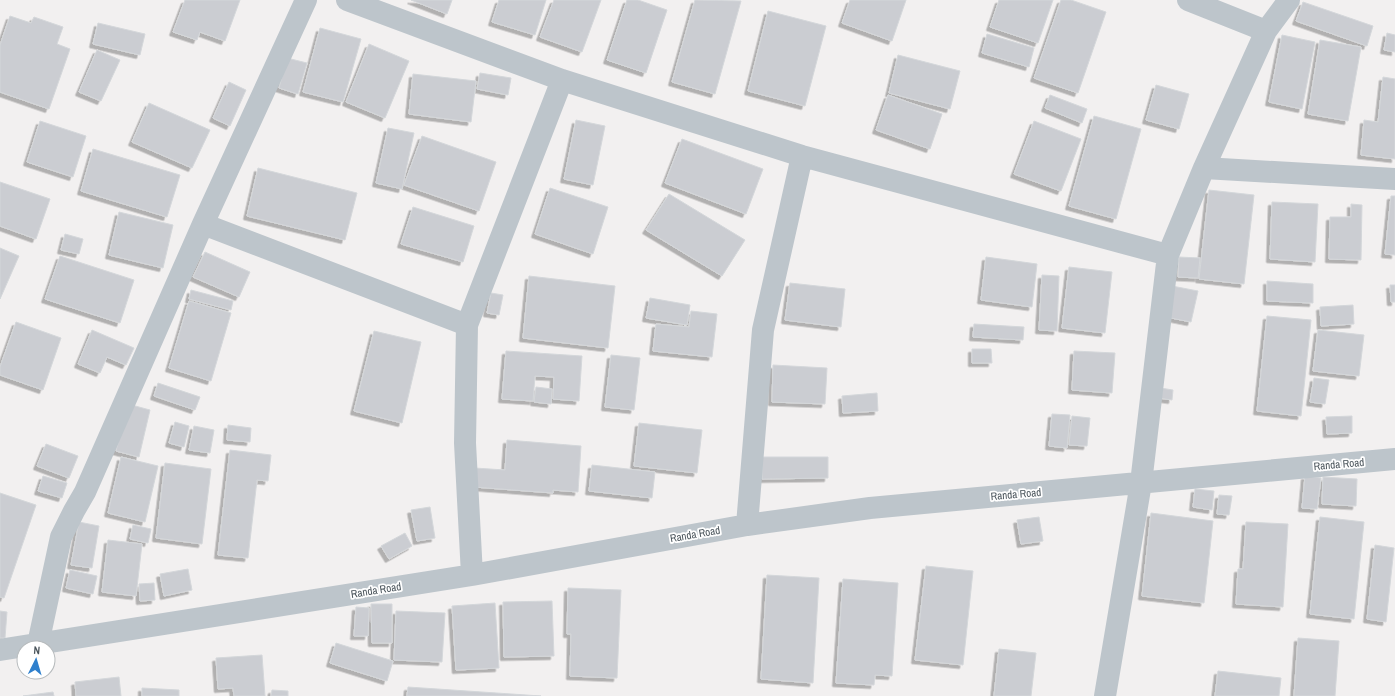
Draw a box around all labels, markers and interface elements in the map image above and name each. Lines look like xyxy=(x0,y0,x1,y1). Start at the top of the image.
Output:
street label: Randa Road xyxy=(1313,455,1365,473)
street label: Randa Road xyxy=(990,485,1042,503)
street label: Randa Road xyxy=(669,523,721,545)
street label: Randa Road xyxy=(350,579,402,601)
north arrow xyxy=(16,640,56,680)
text: N xyxy=(33,643,41,657)

